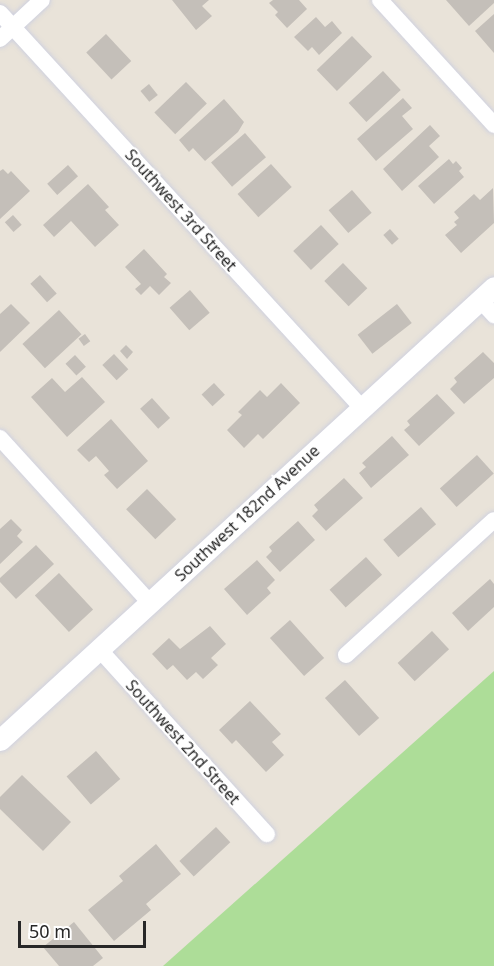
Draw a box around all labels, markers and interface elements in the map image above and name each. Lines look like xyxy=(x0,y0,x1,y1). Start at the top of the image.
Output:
street label: Southwest 3rd Street xyxy=(121,145,241,275)
street label: Southwest 182nd Avenue xyxy=(171,441,323,585)
street label: Southwest 2nd Street xyxy=(122,676,244,808)
scale bar xyxy=(21,909,148,947)
text: 50 m xyxy=(29,919,71,943)

